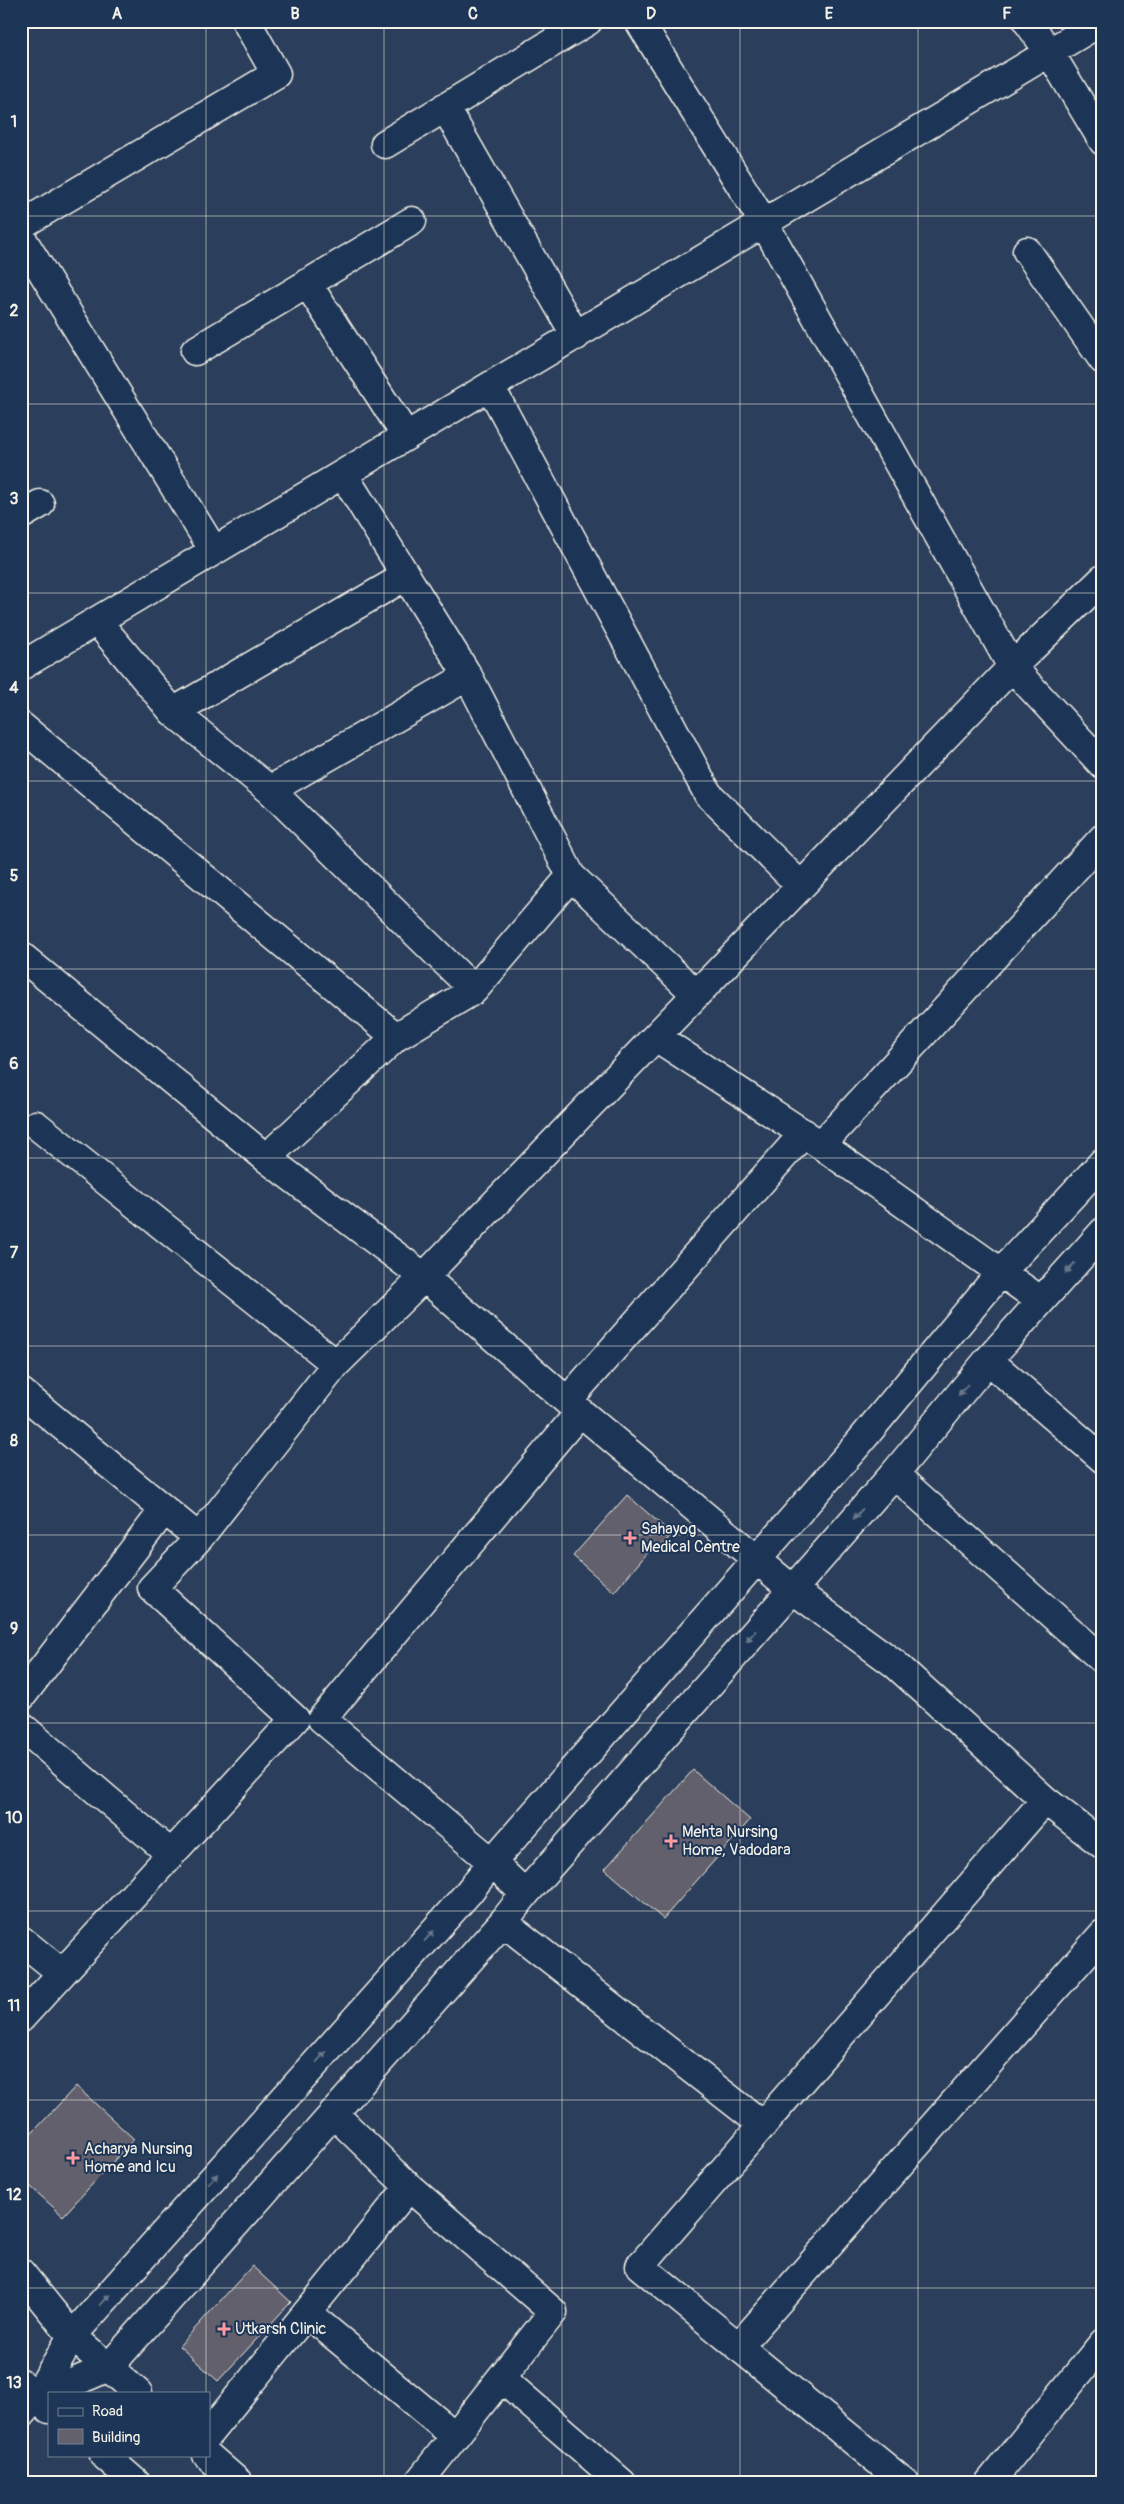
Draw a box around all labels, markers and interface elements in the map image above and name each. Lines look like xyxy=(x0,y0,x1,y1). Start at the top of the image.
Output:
text: A xyxy=(112,4,123,24)
text: B xyxy=(290,4,300,24)
text: C xyxy=(468,4,478,24)
text: D xyxy=(646,4,656,24)
text: E xyxy=(825,4,834,24)
text: F xyxy=(1002,4,1012,24)
text: 1 xyxy=(11,112,17,132)
text: 2 xyxy=(10,301,19,321)
text: 3 xyxy=(10,489,19,509)
text: 4 xyxy=(9,678,19,698)
text: 5 xyxy=(10,866,19,886)
text: 6 xyxy=(9,1054,19,1074)
text: 7 xyxy=(10,1243,19,1263)
one-way arrow xyxy=(1064,1261,1076,1273)
one-way arrow xyxy=(958,1384,969,1396)
text: 8 xyxy=(10,1431,18,1451)
one-way arrow xyxy=(852,1508,864,1520)
place label: Sahayog Medical Centre xyxy=(641,1519,740,1557)
marker: Sahayog Medical Centre xyxy=(623,1531,637,1545)
text: 9 xyxy=(10,1619,18,1639)
one-way arrow xyxy=(745,1630,757,1642)
text: 10 xyxy=(5,1808,23,1828)
place label: Mehta Nursing Home, Vadodara xyxy=(682,1822,791,1860)
marker: Mehta Nursing Home, Vadodara xyxy=(664,1834,678,1848)
one-way arrow xyxy=(423,1931,435,1943)
text: 11 xyxy=(8,1996,20,2016)
one-way arrow xyxy=(315,2052,327,2064)
place label: Acharya Nursing Home and Icu xyxy=(84,2139,192,2177)
marker: Acharya Nursing Home and Icu xyxy=(66,2151,80,2165)
one-way arrow xyxy=(207,2172,218,2185)
text: 12 xyxy=(6,2185,22,2205)
one-way arrow xyxy=(99,2294,110,2307)
place label: Utkarsh Clinic xyxy=(235,2319,326,2339)
marker: Utkarsh Clinic xyxy=(217,2322,231,2336)
text: 13 xyxy=(6,2373,22,2393)
legend xyxy=(48,2392,210,2456)
text: Road xyxy=(92,2402,123,2421)
text: Building xyxy=(92,2428,140,2447)

